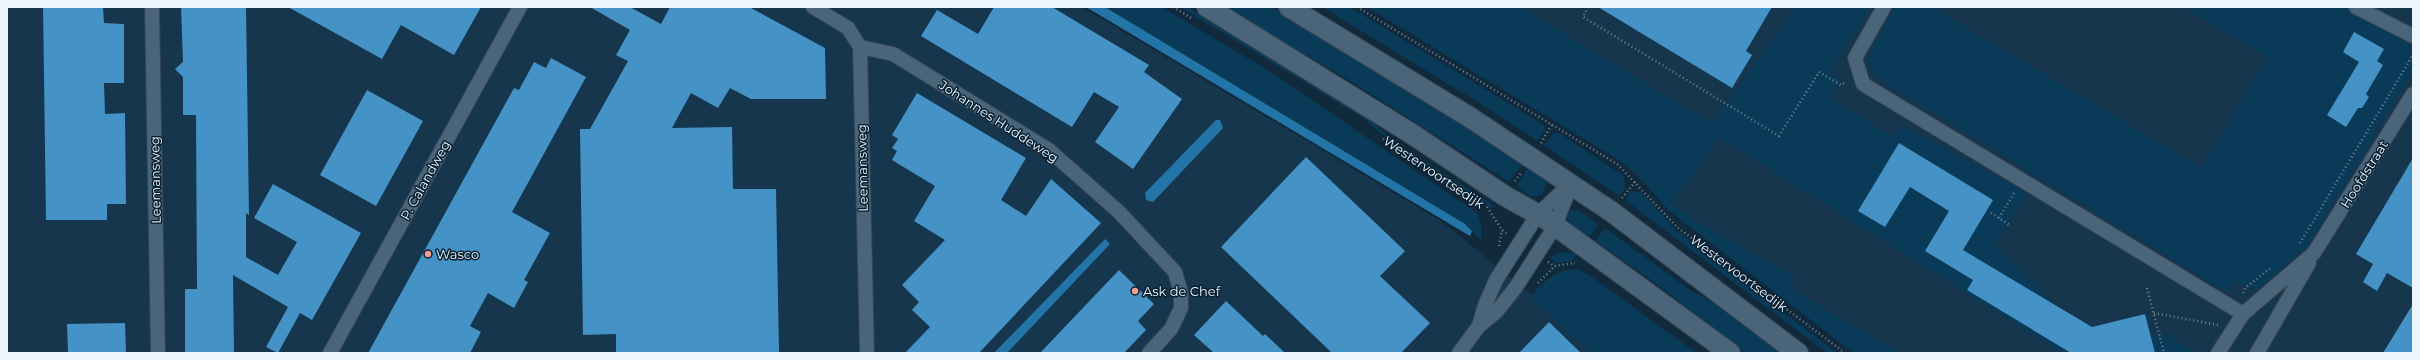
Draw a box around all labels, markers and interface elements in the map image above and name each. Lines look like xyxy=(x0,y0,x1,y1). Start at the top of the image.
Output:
street label: Johannes Huddeweg xyxy=(936,76,1062,166)
street label: Leemansweg xyxy=(853,124,871,212)
street label: Westervoortsedijk xyxy=(1381,132,1488,212)
street label: Leemansweg xyxy=(146,136,164,224)
street label: P. Calandweg xyxy=(397,137,453,223)
street label: Hoofdstraat xyxy=(2337,137,2391,211)
street label: Westervoortsedijk xyxy=(1687,231,1791,315)
place label: Wasco xyxy=(436,246,479,262)
marker: Wasco xyxy=(423,249,433,259)
place label: Ask de Chef xyxy=(1143,283,1221,299)
marker: Ask de Chef xyxy=(1130,286,1140,296)

